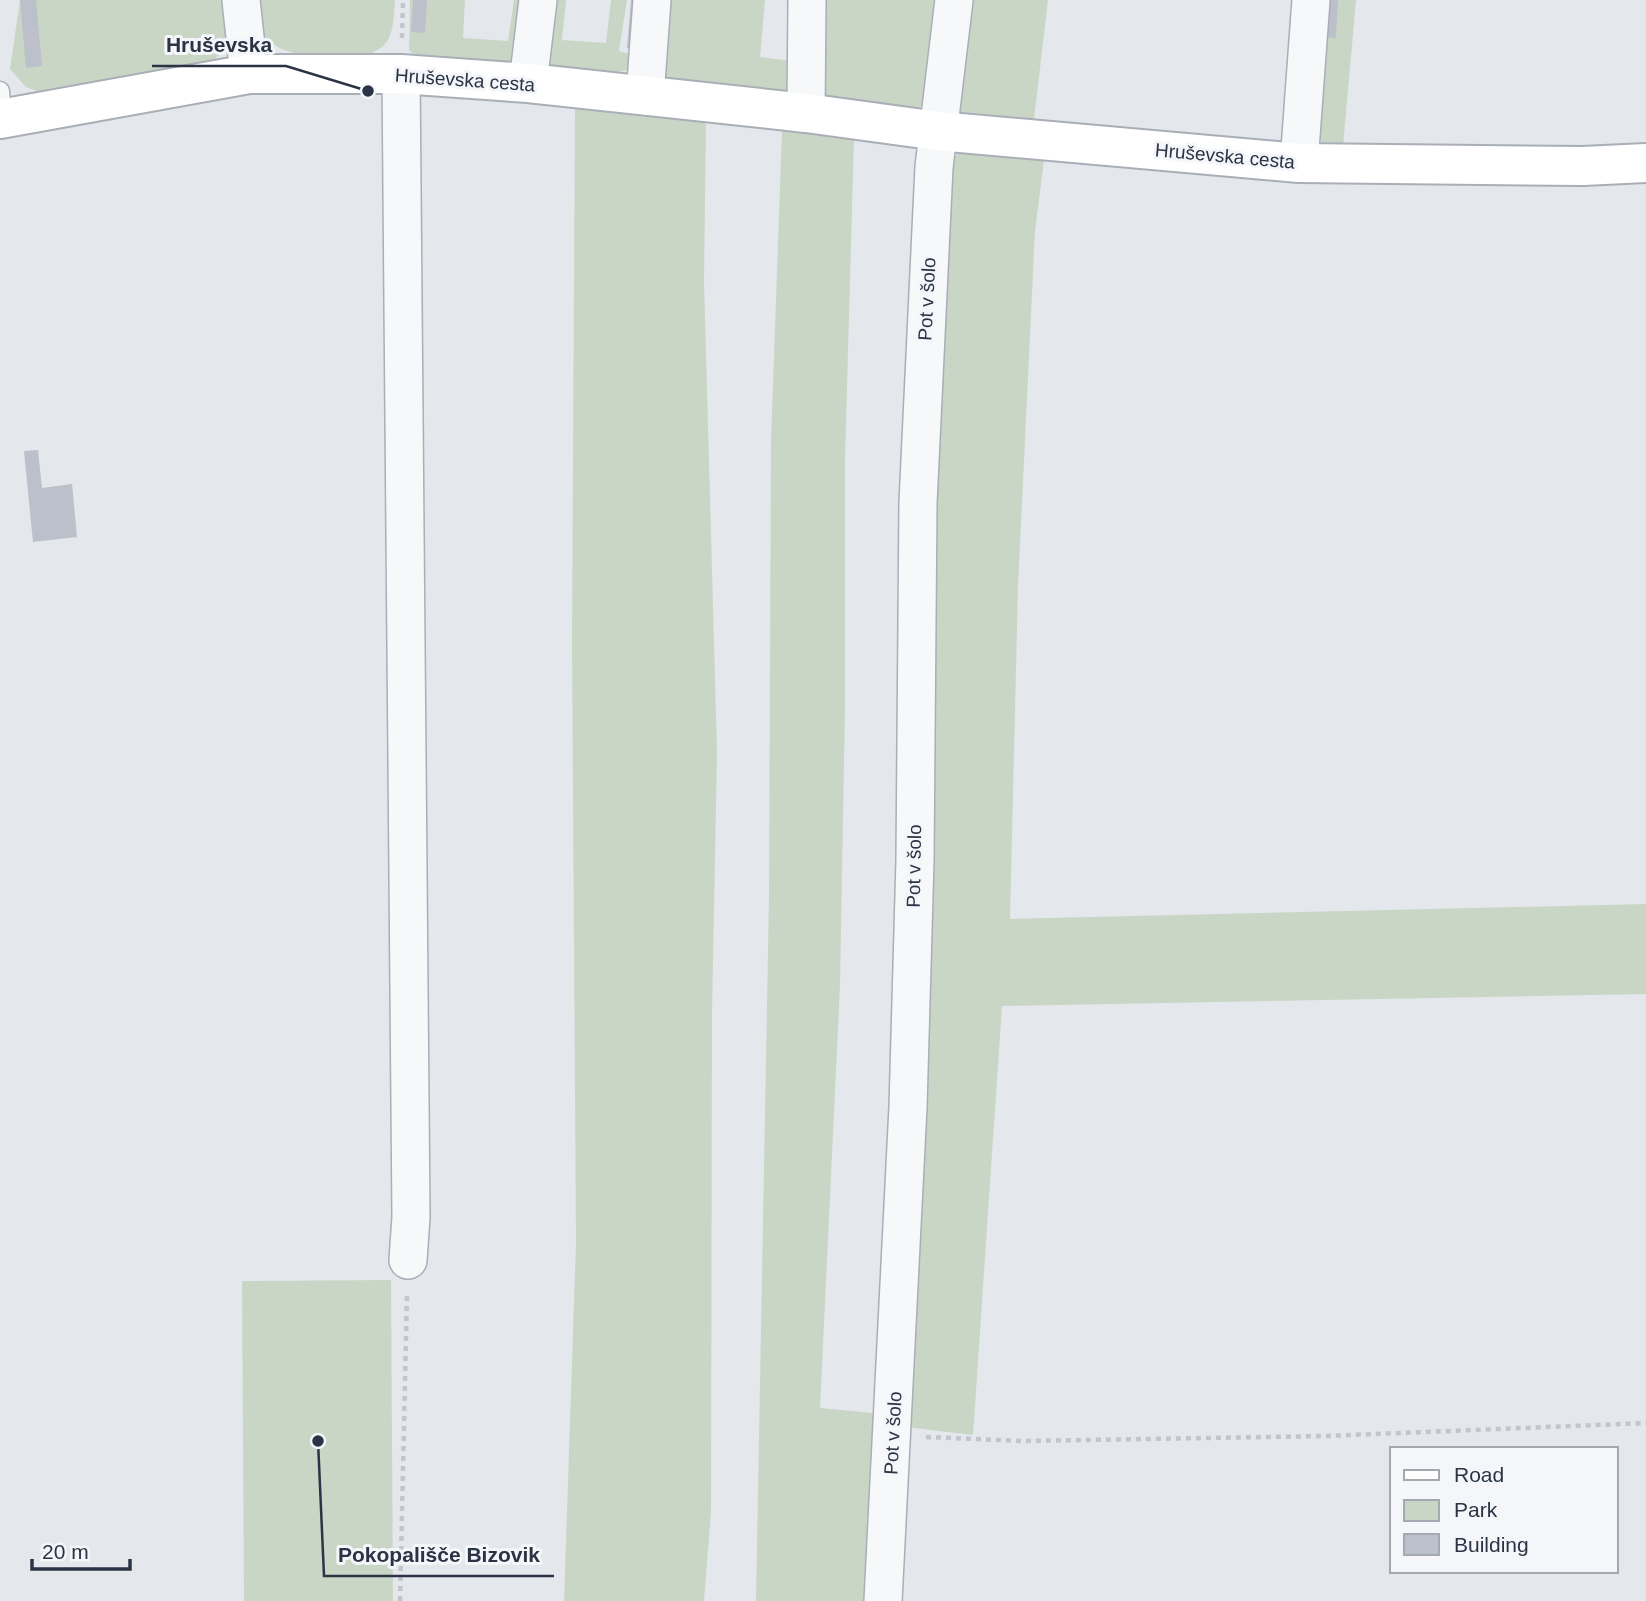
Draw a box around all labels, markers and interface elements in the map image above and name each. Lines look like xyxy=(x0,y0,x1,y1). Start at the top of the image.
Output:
callout: Hruševska xyxy=(152,24,286,66)
text: Hruševska xyxy=(166,33,272,56)
street label: Hruševska cesta xyxy=(394,65,536,95)
street label: Hruševska cesta xyxy=(1154,139,1296,173)
street label: Pot v šolo xyxy=(914,257,940,341)
street label: Pot v šolo xyxy=(903,824,925,908)
street label: Pot v šolo xyxy=(880,1391,906,1475)
legend xyxy=(1390,1447,1618,1573)
text: Road xyxy=(1454,1463,1504,1486)
text: Park xyxy=(1454,1498,1498,1521)
scale bar xyxy=(32,1528,130,1572)
text: Building xyxy=(1454,1533,1529,1556)
callout: Pokopališče Bizovik xyxy=(324,1534,554,1576)
text: 20 m xyxy=(42,1540,89,1563)
text: Pokopališče Bizovik xyxy=(338,1543,540,1566)

